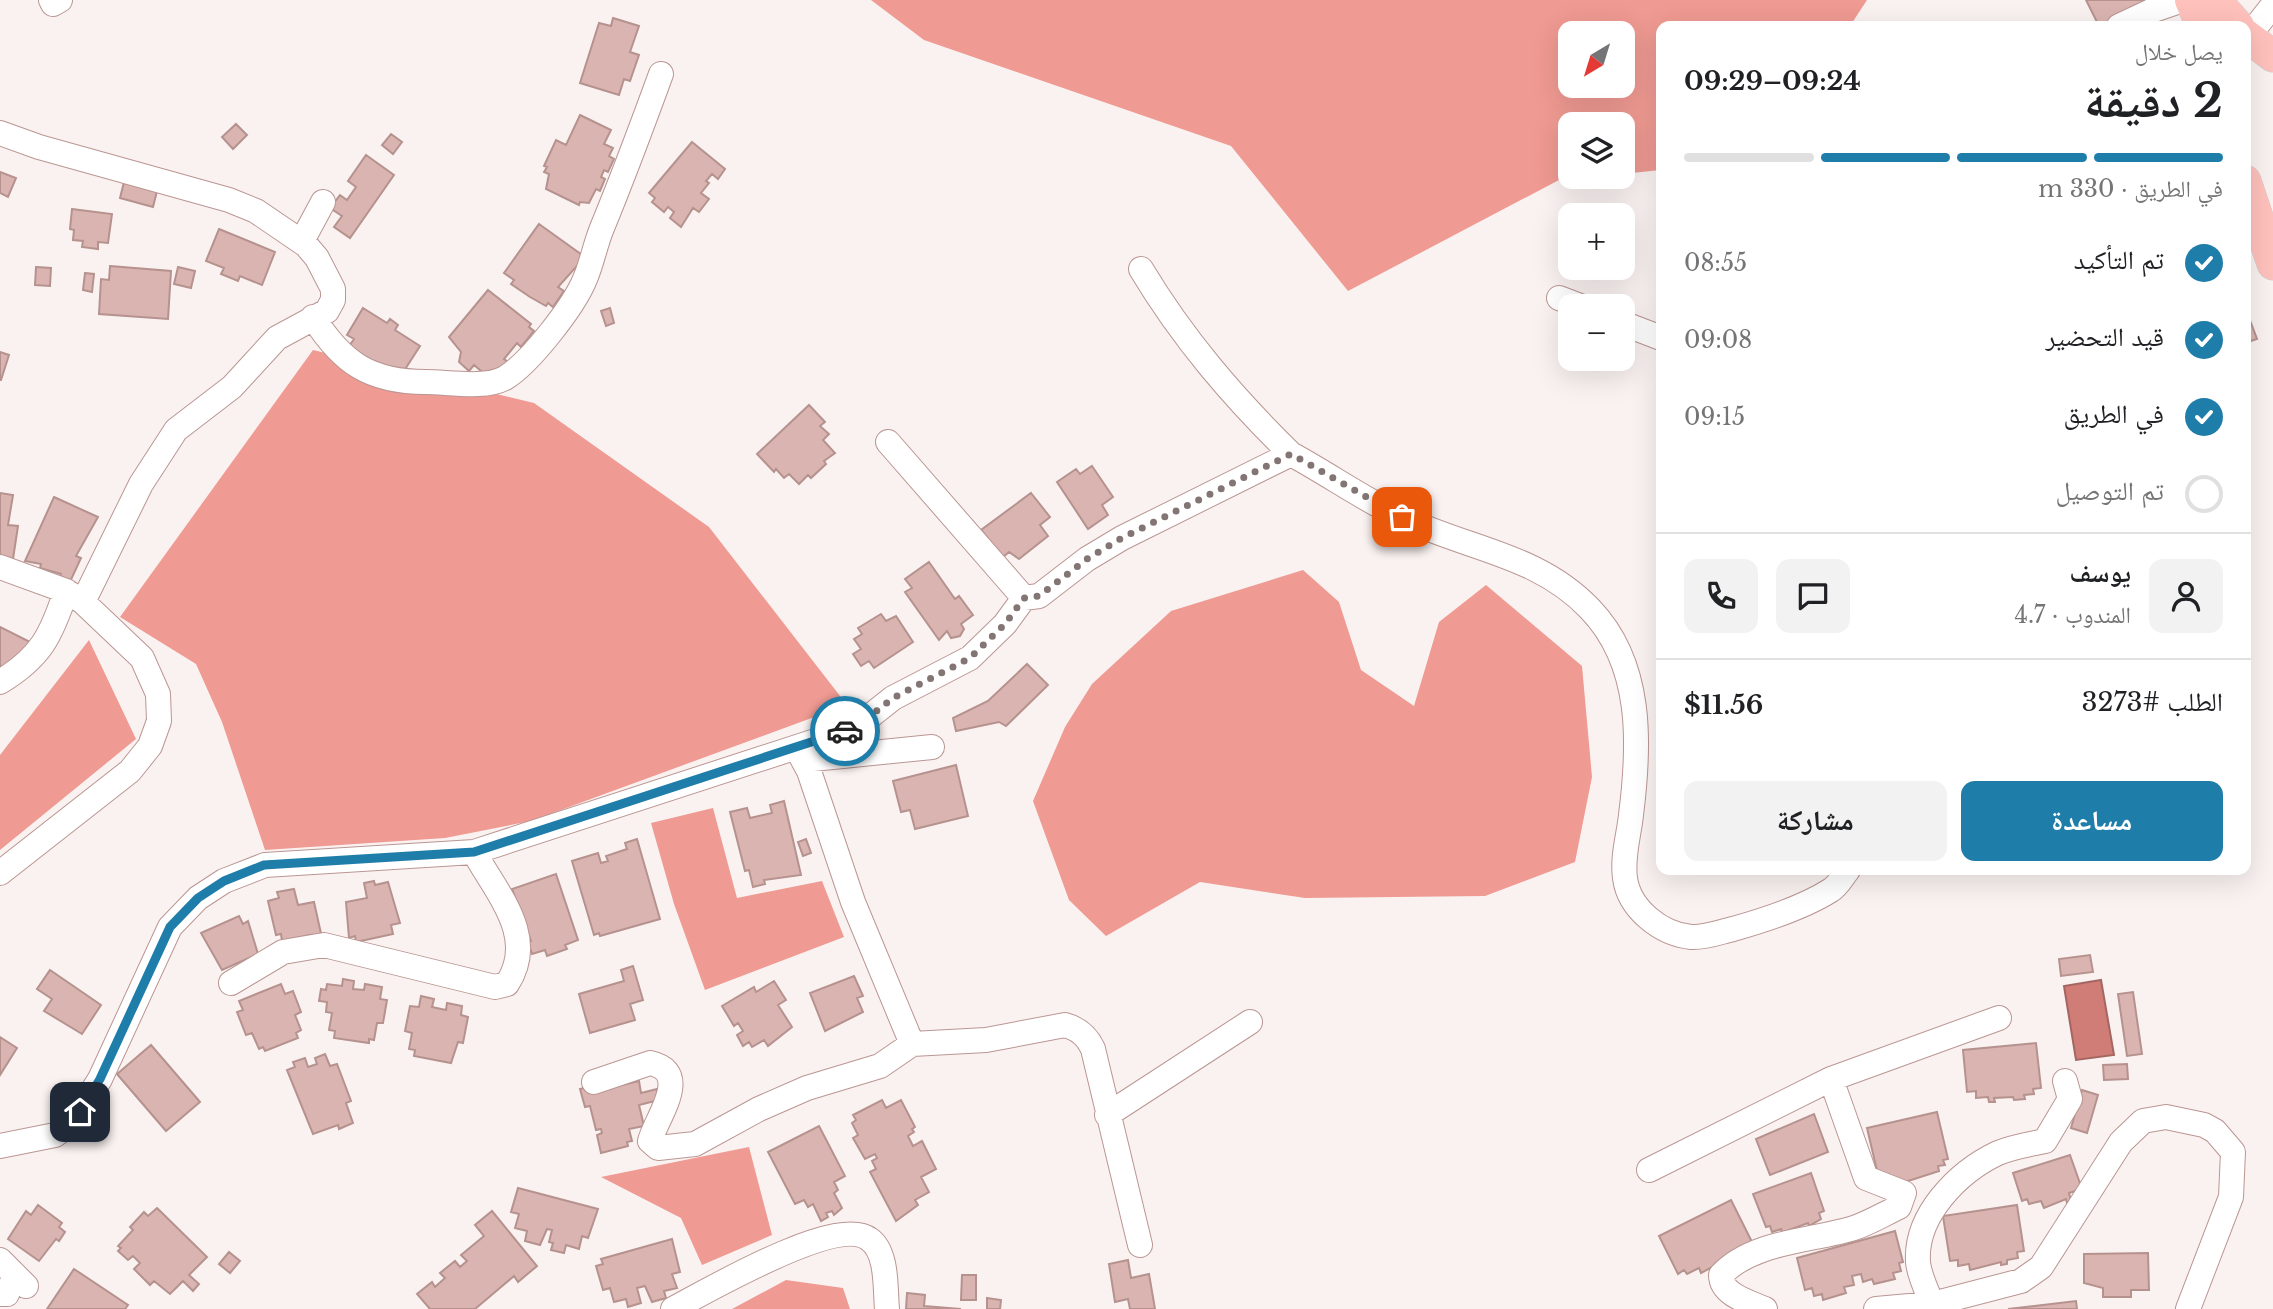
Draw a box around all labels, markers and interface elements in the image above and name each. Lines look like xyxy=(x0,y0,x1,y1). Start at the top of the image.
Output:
north arrow xyxy=(1558,21,1634,98)
map controls xyxy=(1558,21,1635,371)
text: يصل خلال xyxy=(2135,38,2223,66)
text: 09:24–09:29 xyxy=(1684,65,1861,97)
text: 2 دقيقة xyxy=(2084,72,2223,129)
button: layers xyxy=(1558,112,1635,189)
text: في الطريق · 330 m xyxy=(2038,175,2223,203)
button: + xyxy=(1558,203,1635,280)
text: تم التأكيد xyxy=(2074,244,2164,276)
icon: check xyxy=(2185,244,2223,282)
text: 08:55 xyxy=(1684,249,1747,277)
button: − xyxy=(1558,294,1635,371)
text: قيد التحضير xyxy=(2045,321,2164,353)
icon: check xyxy=(2185,321,2223,359)
text: 09:08 xyxy=(1684,326,1752,354)
text: في الطريق xyxy=(2064,398,2164,430)
icon: check xyxy=(2185,398,2223,436)
text: 09:15 xyxy=(1684,403,1745,431)
text: تم التوصيل xyxy=(2056,475,2164,507)
pin xyxy=(1372,487,1432,547)
icon: bag xyxy=(1383,498,1421,536)
text: يوسف xyxy=(2070,557,2131,589)
button: phone xyxy=(1684,559,1758,633)
button: chat xyxy=(1776,559,1850,633)
button: person xyxy=(2149,559,2223,633)
text: المندوب · 4.7 xyxy=(2014,601,2131,629)
text: الطلب #3273 xyxy=(2081,686,2223,718)
text: $11.56 xyxy=(1684,689,1763,721)
courier xyxy=(810,696,880,766)
icon: car xyxy=(826,712,864,750)
button: مشاركة xyxy=(1684,781,1947,861)
button: مساعدة xyxy=(1961,781,2223,861)
pin xyxy=(50,1082,110,1142)
icon: home xyxy=(61,1093,99,1131)

